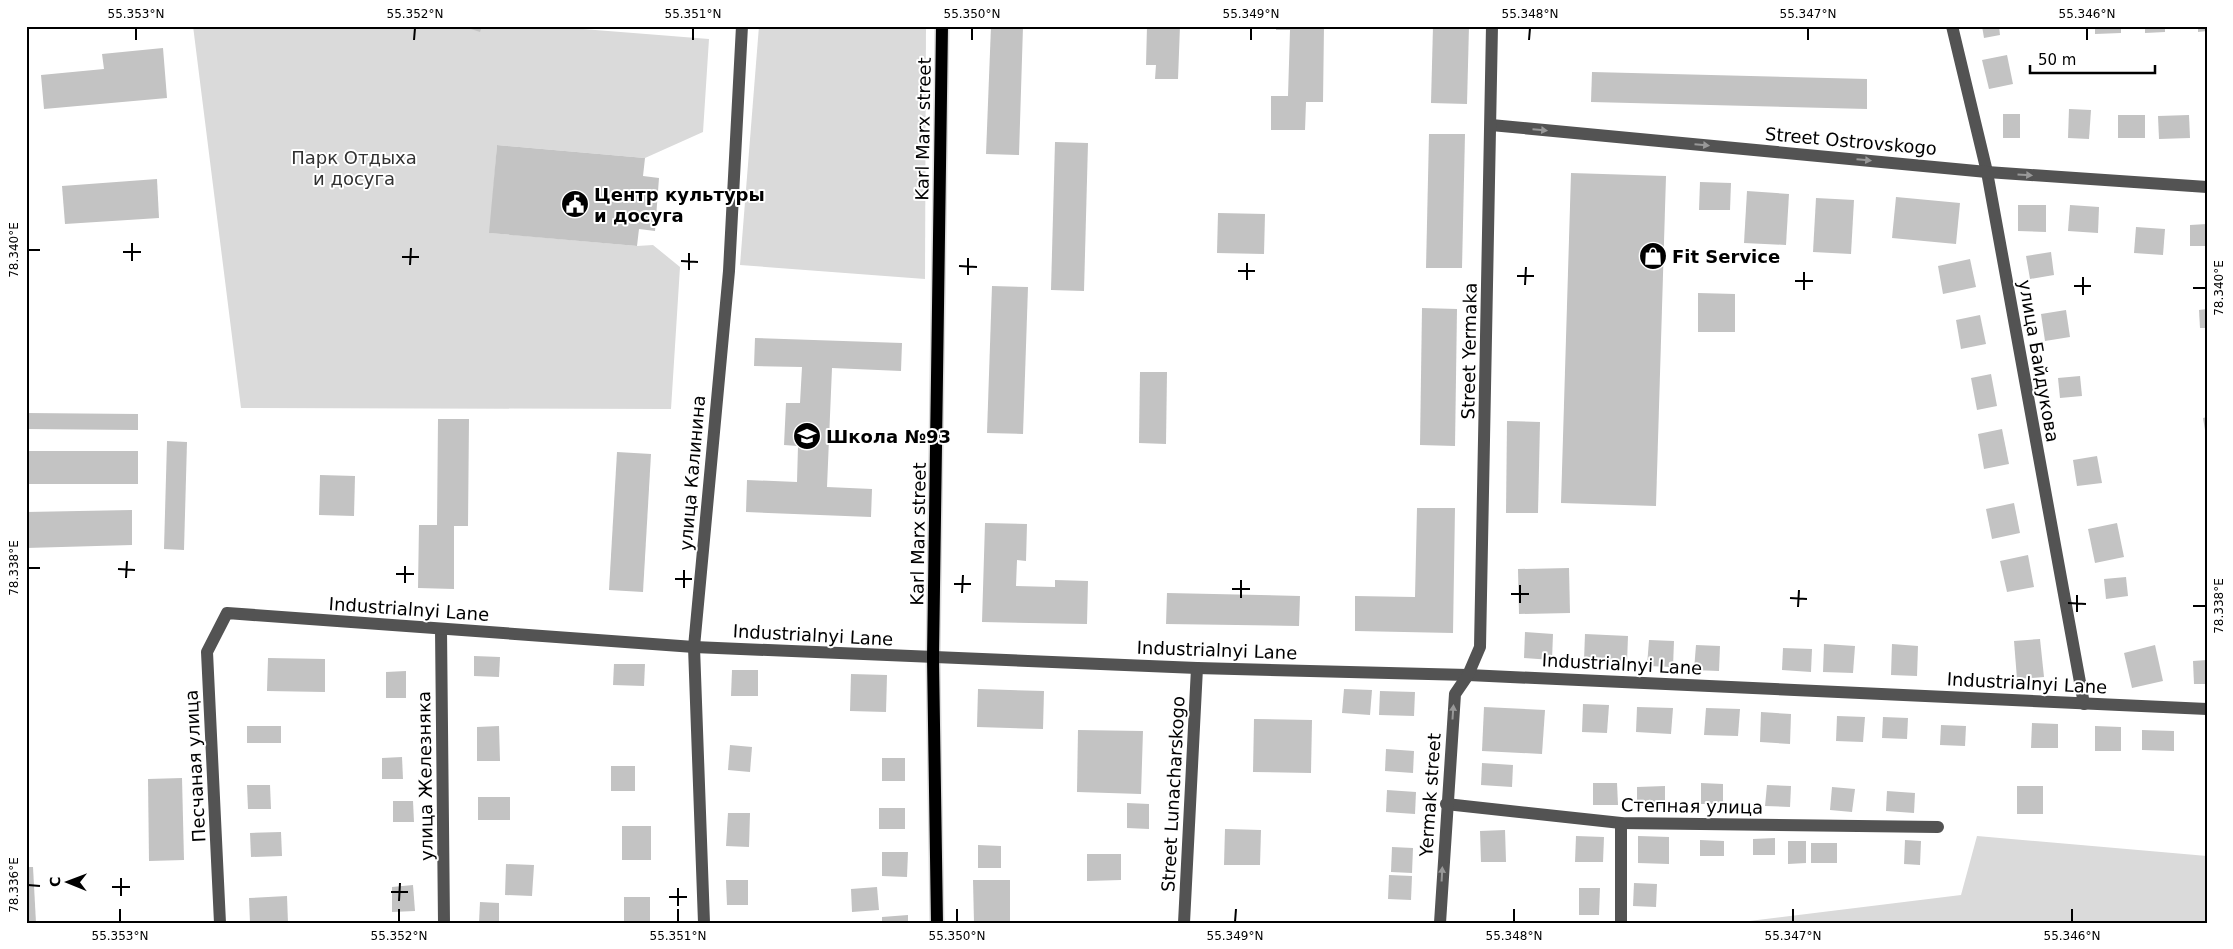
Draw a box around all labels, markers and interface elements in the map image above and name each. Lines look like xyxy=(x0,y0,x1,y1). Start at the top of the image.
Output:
text: 55.353°N xyxy=(108,7,164,21)
text: 55.352°N xyxy=(387,7,443,21)
text: 55.351°N xyxy=(665,7,721,21)
text: 55.350°N xyxy=(944,7,1000,21)
text: 55.349°N xyxy=(1223,7,1279,21)
text: 55.348°N xyxy=(1502,7,1558,21)
text: 55.347°N xyxy=(1780,7,1836,21)
text: 55.346°N xyxy=(2059,7,2115,21)
scale bar xyxy=(2030,42,2156,74)
text: 50 m xyxy=(2038,51,2076,69)
street label: Karl Marx street xyxy=(911,57,935,201)
street label: Street Ostrovskogo xyxy=(1764,123,1938,159)
one-way arrow xyxy=(1532,126,1548,134)
one-way arrow xyxy=(1694,141,1710,149)
park label: Парк Отдыха и досуга xyxy=(291,147,417,189)
one-way arrow xyxy=(1856,156,1872,164)
one-way arrow xyxy=(2018,171,2034,179)
place label: Центр культуры и досуга xyxy=(594,184,765,226)
public building icon: Центр культуры и досуга xyxy=(560,189,590,219)
text: 78.340°E xyxy=(7,222,21,278)
shop icon: Fit Service xyxy=(1638,241,1668,271)
place label: Fit Service xyxy=(1672,246,1780,267)
text: 78.340°E xyxy=(2212,260,2226,316)
street label: улица Байдукова xyxy=(2014,278,2064,444)
street label: Street Yermaka xyxy=(1457,282,1481,420)
street label: улица Калинина xyxy=(675,394,709,552)
school or university icon: Школа №93 xyxy=(792,421,822,451)
place label: Школа №93 xyxy=(826,426,951,447)
street label: Karl Marx street xyxy=(906,462,930,606)
text: 78.338°E xyxy=(7,540,21,596)
text: 78.338°E xyxy=(2212,578,2226,634)
street label: Industrialnyi Lane xyxy=(328,593,490,625)
street label: Industrialnyi Lane xyxy=(732,620,894,650)
street label: Industrialnyi Lane xyxy=(1136,637,1298,663)
street label: Industrialnyi Lane xyxy=(1541,649,1703,679)
street label: Industrialnyi Lane xyxy=(1946,668,2108,698)
street label: Песчаная улица xyxy=(181,689,209,843)
street label: улица Железняка xyxy=(413,691,437,861)
street label: Street Lunacharskogo xyxy=(1157,695,1189,893)
one-way arrow xyxy=(1449,704,1457,720)
street label: Yermak street xyxy=(1415,732,1445,859)
street label: Степная улица xyxy=(1621,794,1763,818)
north arrow xyxy=(42,856,92,906)
text: 78.336°E xyxy=(7,857,21,913)
one-way arrow xyxy=(1439,866,1447,882)
text: С xyxy=(47,876,63,887)
text: 55.353°N xyxy=(92,929,148,943)
text: 55.352°N xyxy=(371,929,427,943)
text: 55.351°N xyxy=(650,929,706,943)
text: 55.350°N xyxy=(929,929,985,943)
text: 55.349°N xyxy=(1207,929,1263,943)
text: 55.348°N xyxy=(1486,929,1542,943)
text: 55.347°N xyxy=(1765,929,1821,943)
text: 55.346°N xyxy=(2044,929,2100,943)

